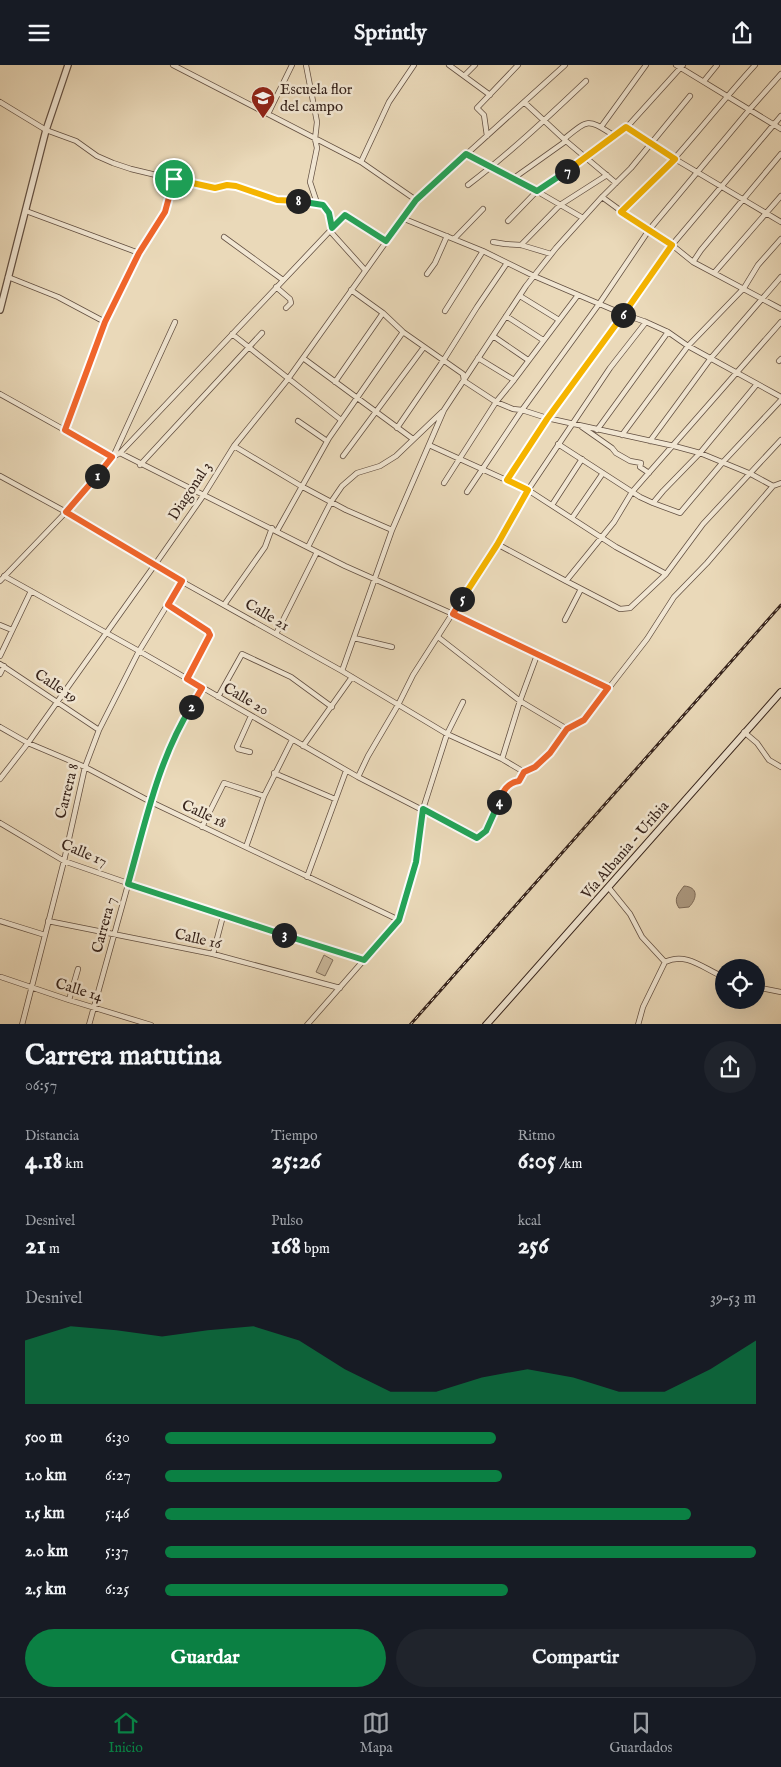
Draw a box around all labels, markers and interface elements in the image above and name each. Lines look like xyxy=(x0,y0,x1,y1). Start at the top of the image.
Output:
icon: menu xyxy=(25,19,53,47)
text: Sprintly xyxy=(354,19,427,47)
icon: share xyxy=(728,19,756,47)
place label: Escuela flor del campo xyxy=(280,80,353,116)
school or university icon: Escuela flor del campo xyxy=(250,85,276,119)
pin xyxy=(153,158,195,200)
pin: 7 xyxy=(554,159,580,183)
text: 7 xyxy=(564,162,571,180)
icon: arrive xyxy=(160,165,188,193)
pin: 8 xyxy=(286,189,310,213)
text: 8 xyxy=(296,192,301,210)
pin: 6 xyxy=(610,303,636,327)
text: 6 xyxy=(621,306,626,324)
street label: Diagonal 3 xyxy=(164,458,216,524)
pin: 1 xyxy=(84,463,110,489)
text: 1 xyxy=(95,467,100,485)
pin: 5 xyxy=(450,587,474,611)
text: 5 xyxy=(460,590,465,608)
street label: Calle 21 xyxy=(241,595,293,635)
street label: Calle 19 xyxy=(31,665,81,707)
street label: Calle 20 xyxy=(220,678,272,720)
pin: 2 xyxy=(178,695,204,719)
text: 2 xyxy=(188,698,195,716)
street label: Carrera 8 xyxy=(51,761,83,821)
pin: 4 xyxy=(486,789,512,815)
text: 4 xyxy=(496,793,503,811)
street label: Calle 18 xyxy=(179,795,229,833)
street label: Vía Albania - Uribia xyxy=(576,797,673,904)
street label: Calle 17 xyxy=(58,835,110,871)
street label: Carrera 7 xyxy=(87,895,121,955)
pin: 3 xyxy=(272,923,296,947)
street label: Calle 16 xyxy=(173,924,224,954)
text: 3 xyxy=(282,926,287,944)
map controls xyxy=(715,959,765,1009)
button: locate xyxy=(715,959,765,1009)
street label: Calle 14 xyxy=(53,974,106,1006)
text: Carrera matutina xyxy=(25,1039,221,1074)
button: share xyxy=(704,1041,756,1093)
text: 06:57 xyxy=(25,1076,57,1096)
text: Distancia xyxy=(25,1127,79,1145)
text: Tiempo xyxy=(271,1127,318,1145)
text: Ritmo xyxy=(518,1127,555,1145)
text: 4.18 xyxy=(25,1145,62,1177)
text: 25:26 xyxy=(271,1145,321,1177)
text: 6:05 xyxy=(518,1145,556,1177)
text: km xyxy=(62,1155,84,1173)
text: /km xyxy=(556,1155,582,1173)
text: Desnivel xyxy=(25,1212,75,1230)
text: Pulso xyxy=(271,1212,303,1230)
text: kcal xyxy=(518,1212,541,1230)
text: 21 xyxy=(25,1230,46,1262)
text: 168 xyxy=(271,1230,301,1262)
text: 256 xyxy=(518,1230,549,1262)
text: m xyxy=(46,1240,60,1258)
text: bpm xyxy=(301,1240,330,1258)
text: Desnivel xyxy=(25,1289,82,1309)
text: 39–53 m xyxy=(710,1289,756,1309)
text: 500 m xyxy=(25,1428,62,1448)
text: 6:30 xyxy=(105,1428,130,1448)
text: 1.0 km xyxy=(25,1466,67,1486)
text: 6:27 xyxy=(105,1466,131,1486)
text: 1.5 km xyxy=(25,1504,65,1524)
text: 5:46 xyxy=(105,1504,130,1524)
text: 2.0 km xyxy=(25,1542,68,1562)
text: 5:37 xyxy=(105,1542,128,1562)
text: 2.5 km xyxy=(25,1580,66,1600)
text: 6:25 xyxy=(105,1580,129,1600)
button: Guardar xyxy=(25,1629,386,1687)
button: Compartir xyxy=(396,1629,756,1687)
tab: Inicio xyxy=(108,1709,143,1757)
tab: Mapa xyxy=(360,1709,393,1757)
tab: Guardados xyxy=(609,1709,673,1757)

